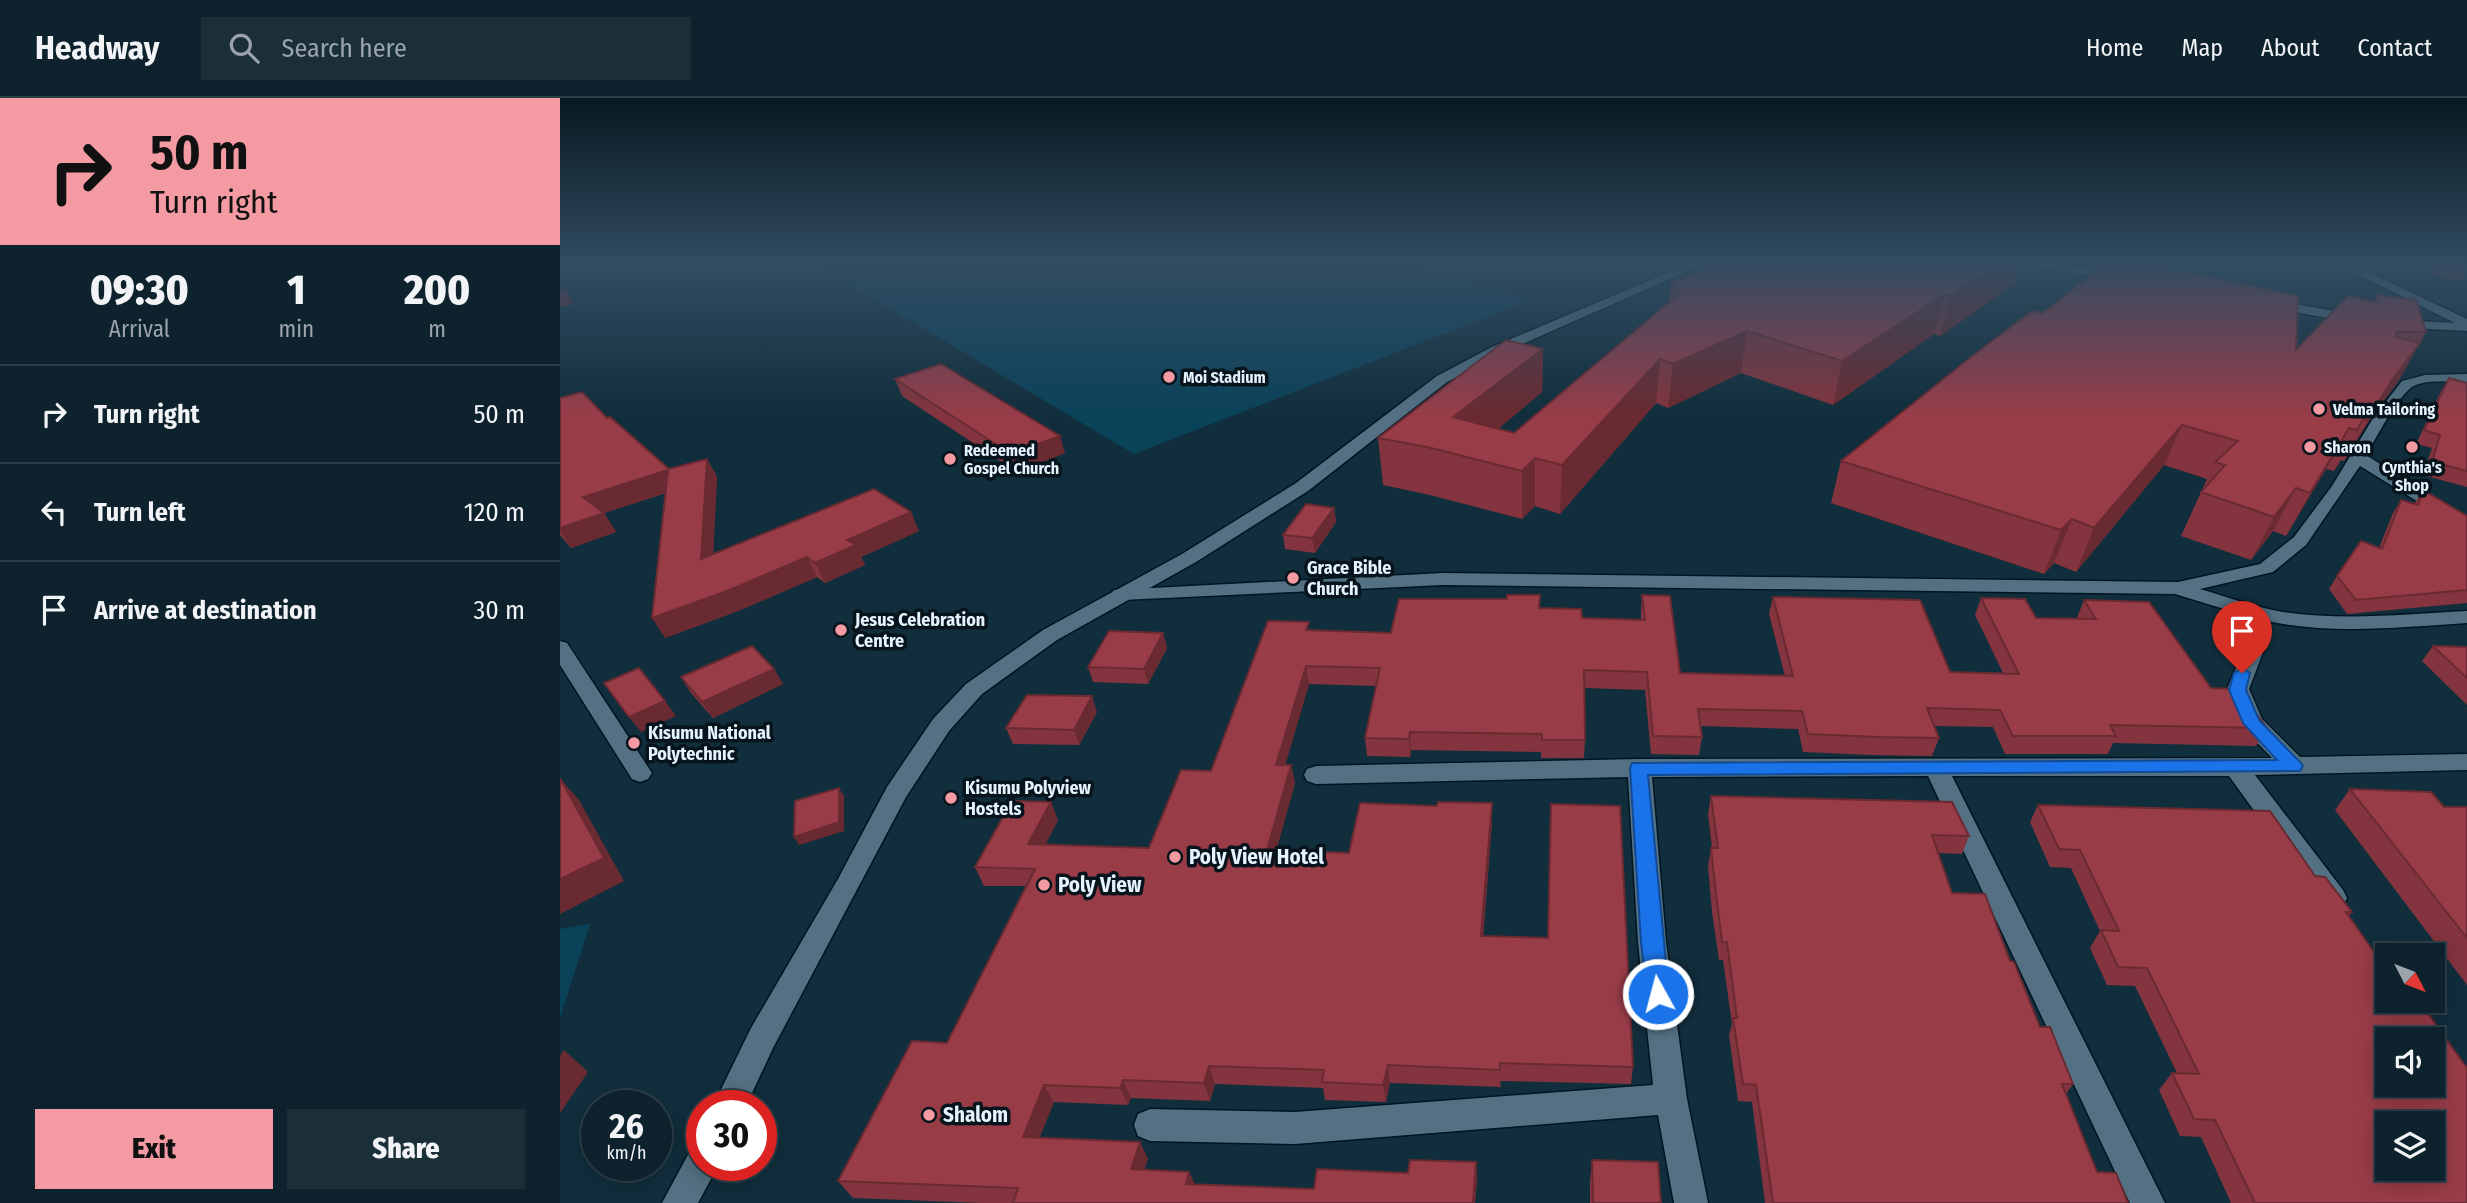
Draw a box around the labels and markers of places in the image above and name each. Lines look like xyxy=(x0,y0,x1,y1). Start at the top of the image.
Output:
place label: Moi Stadium xyxy=(1183,368,1266,387)
marker: Moi Stadium xyxy=(1161,369,1177,385)
place label: Velma Tailoring xyxy=(2332,400,2435,419)
marker: Velma Tailoring xyxy=(2311,401,2327,417)
place label: Sharon xyxy=(2324,438,2371,457)
marker: Sharon xyxy=(2302,439,2318,455)
marker: Cynthia's Shop xyxy=(2404,439,2420,455)
place label: Redeemed Gospel Church xyxy=(964,441,1059,478)
marker: Redeemed Gospel Church xyxy=(942,451,958,467)
place label: Cynthia's Shop xyxy=(2382,458,2442,495)
place label: Grace Bible Church xyxy=(1307,557,1391,600)
marker: Grace Bible Church xyxy=(1285,570,1301,586)
pin xyxy=(2212,601,2272,673)
place label: Jesus Celebration Centre xyxy=(854,609,985,652)
marker: Jesus Celebration Centre xyxy=(833,622,849,638)
place label: Kisumu National Polytechnic xyxy=(648,722,771,765)
marker: Kisumu National Polytechnic xyxy=(626,735,642,751)
place label: Kisumu Polyview Hostels xyxy=(965,777,1092,820)
marker: Kisumu Polyview Hostels xyxy=(943,790,959,806)
place label: Poly View Hotel xyxy=(1189,844,1324,870)
marker: Poly View Hotel xyxy=(1167,849,1183,865)
place label: Poly View xyxy=(1058,872,1142,898)
marker: Poly View xyxy=(1036,877,1052,893)
place label: Shalom xyxy=(943,1102,1008,1128)
marker: Shalom xyxy=(921,1107,937,1123)

